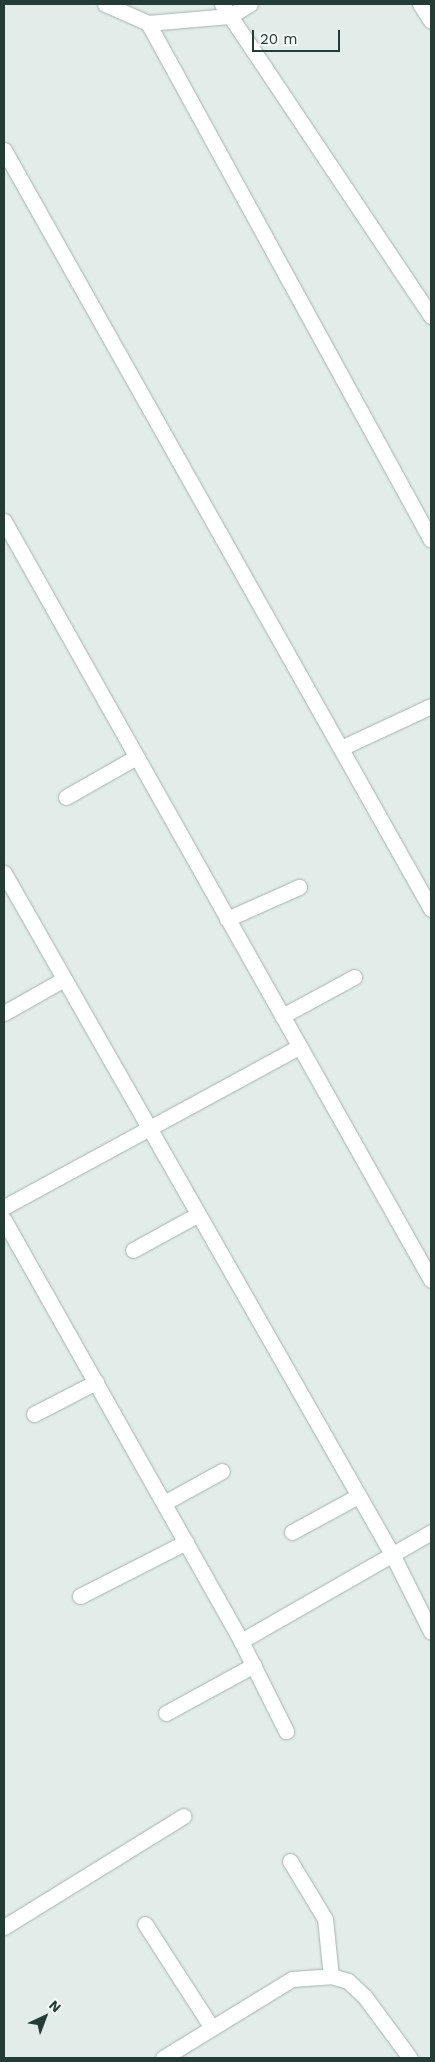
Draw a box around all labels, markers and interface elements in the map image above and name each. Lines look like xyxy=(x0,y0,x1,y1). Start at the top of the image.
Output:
scale bar xyxy=(255,20,342,52)
text: 20 m xyxy=(260,30,298,48)
north arrow xyxy=(20,1992,70,2042)
text: N xyxy=(46,1997,64,2015)

